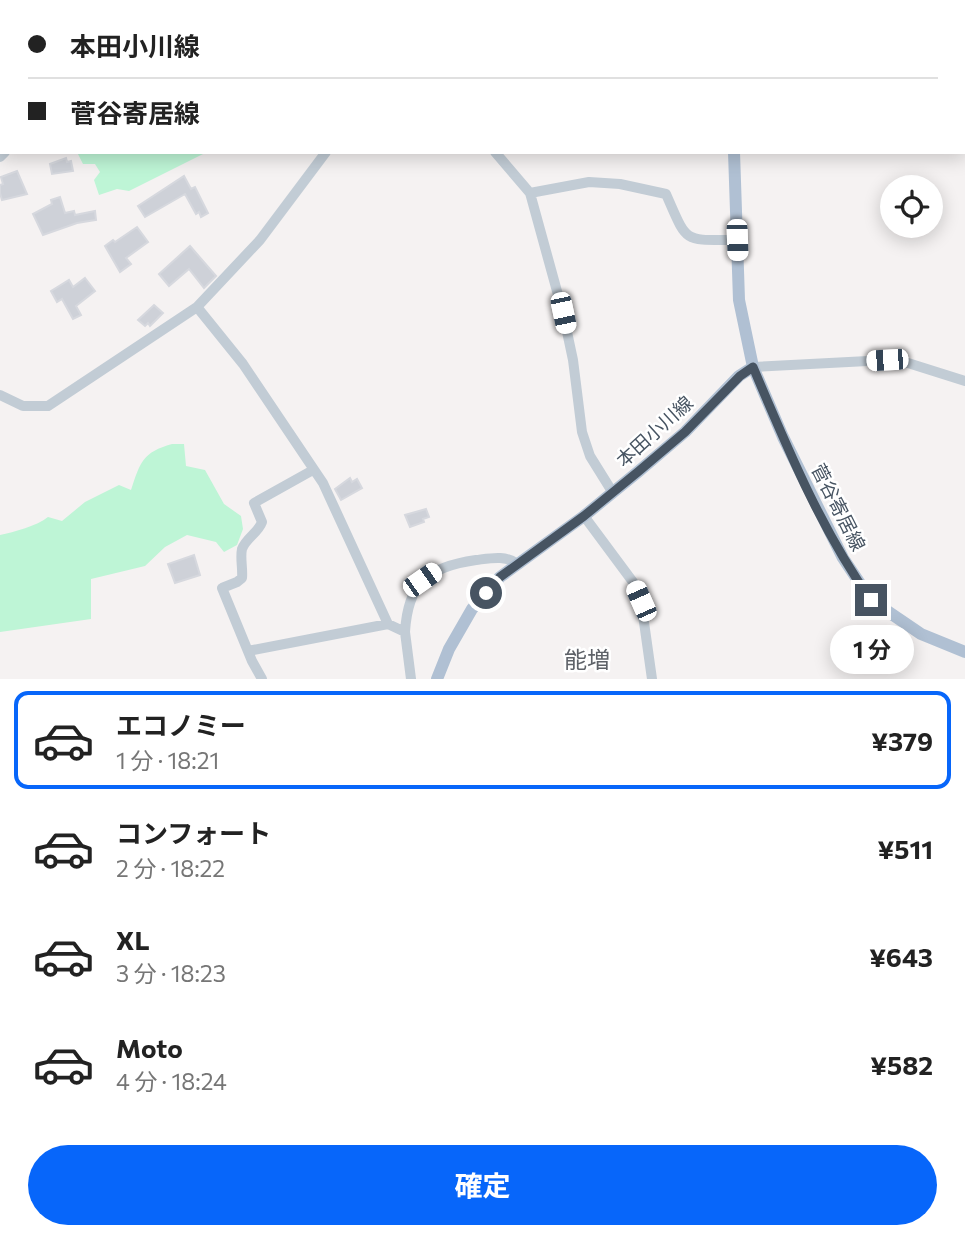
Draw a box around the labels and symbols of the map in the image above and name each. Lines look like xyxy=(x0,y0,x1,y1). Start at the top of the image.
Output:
car xyxy=(726,219,749,261)
car xyxy=(549,290,578,336)
car xyxy=(866,348,909,372)
street label: 本田小川線 xyxy=(611,391,697,471)
street label: 菅谷寄居線 xyxy=(807,459,871,555)
car xyxy=(399,559,446,601)
route start xyxy=(470,577,502,609)
car xyxy=(623,578,660,624)
route end xyxy=(855,584,887,616)
callout: 1 分 xyxy=(829,624,913,674)
district label: 能増 xyxy=(564,645,610,673)

